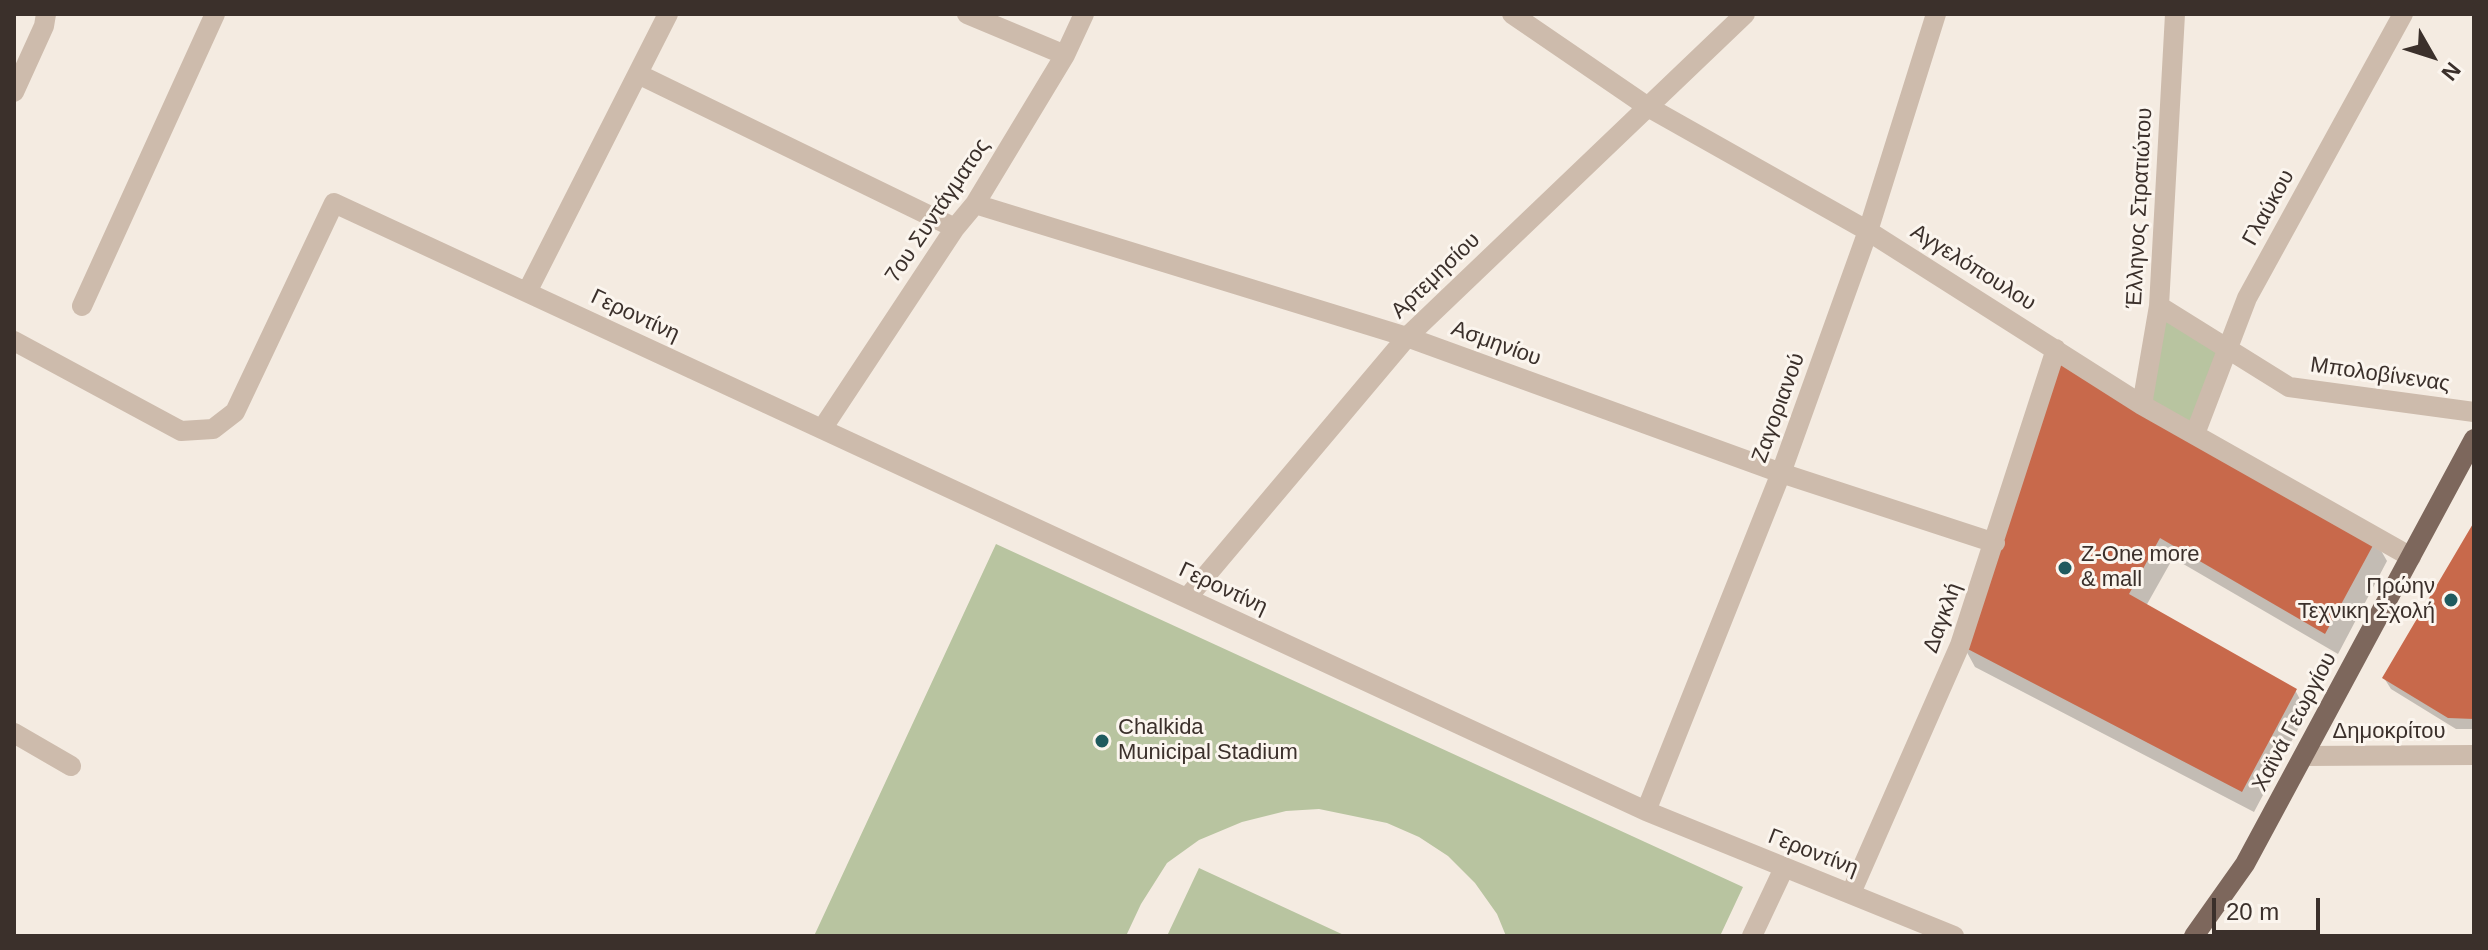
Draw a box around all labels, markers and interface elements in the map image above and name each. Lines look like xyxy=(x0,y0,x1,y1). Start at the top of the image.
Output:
north arrow xyxy=(2392,16,2472,96)
text: N xyxy=(2436,57,2466,85)
street label: Έλληνος Στρατιώτου xyxy=(2122,107,2158,309)
street label: 7ου Συντάγματος xyxy=(880,134,996,288)
street label: Γλαύκου xyxy=(2237,166,2301,250)
street label: Αγγελόπουλου xyxy=(1905,219,2041,317)
street label: Αρτεμησίου xyxy=(1386,227,1486,325)
street label: Γεροντίνη xyxy=(587,284,683,348)
street label: Ασμηνίου xyxy=(1448,316,1544,372)
street label: Ζαγοριανού xyxy=(1747,350,1811,466)
street label: Μπολοβίνενας xyxy=(2309,352,2451,398)
place label: Z-One more & mall xyxy=(2081,542,2200,594)
street label: Γεροντίνη xyxy=(1175,557,1271,621)
marker: Z-One more & mall xyxy=(2056,559,2074,577)
place label: Πρώην Τεχνικη Σχολή xyxy=(2298,574,2435,626)
street label: Δαγκλή xyxy=(1918,579,1968,657)
marker: Πρώην Τεχνικη Σχολή xyxy=(2442,591,2460,609)
street label: Χαϊνά Γεωργίου xyxy=(2247,648,2343,796)
place label: Chalkida Municipal Stadium xyxy=(1118,715,1298,766)
street label: Δημοκρίτου xyxy=(2333,719,2445,745)
marker: Chalkida Municipal Stadium xyxy=(1093,732,1111,750)
street label: Γεροντίνη xyxy=(1764,824,1862,882)
scale bar xyxy=(2216,882,2324,932)
text: 20 m xyxy=(2226,898,2279,925)

